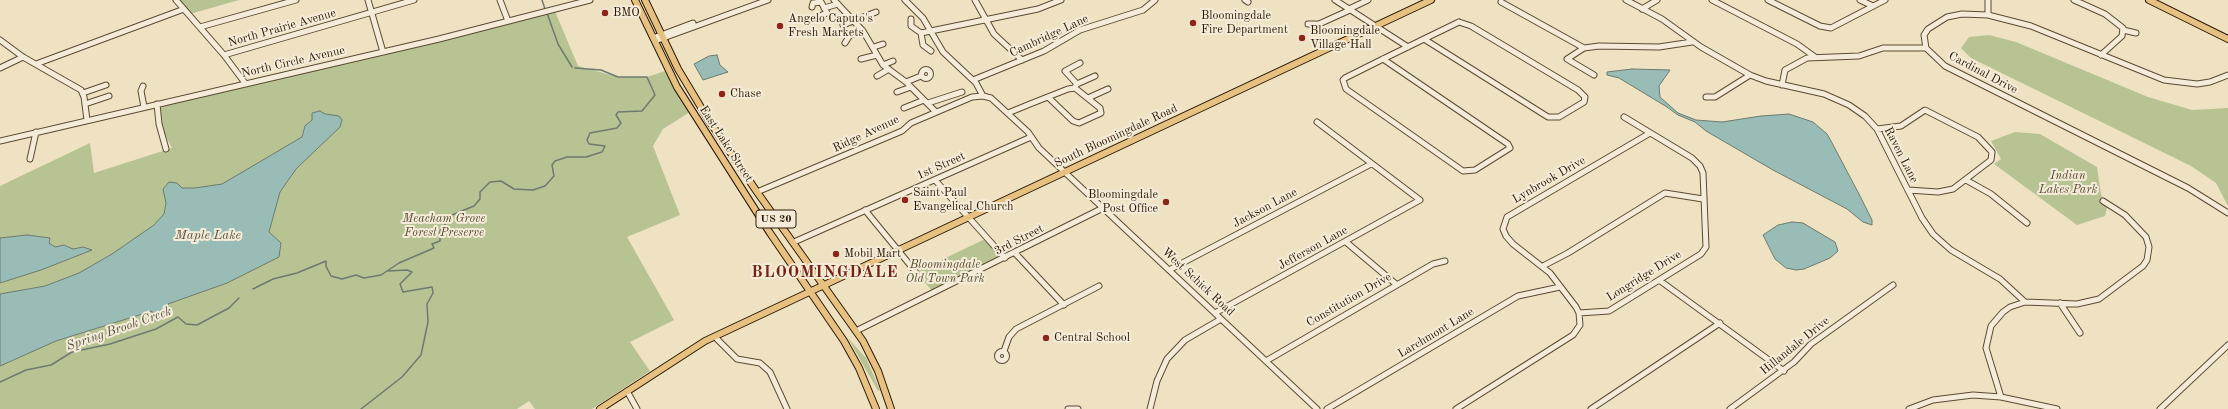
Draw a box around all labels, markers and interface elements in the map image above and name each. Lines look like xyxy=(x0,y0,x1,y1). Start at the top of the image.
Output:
street label: North Prairie Avenue xyxy=(226,6,338,50)
place label: BMO xyxy=(613,6,640,20)
marker: BMO xyxy=(600,8,610,18)
place label: Bloomingdale Fire Department xyxy=(1201,9,1288,37)
street label: Cambridge Lane xyxy=(1007,11,1091,61)
place label: Angelo Caputo's Fresh Markets xyxy=(788,12,873,40)
marker: Bloomingdale Fire Department xyxy=(1188,18,1198,28)
marker: Angelo Caputo's Fresh Markets xyxy=(775,21,785,31)
place label: Bloomingdale Village Hall xyxy=(1310,24,1380,52)
marker: Bloomingdale Village Hall xyxy=(1297,33,1307,43)
street label: North Circle Avenue xyxy=(240,43,346,81)
street label: Cardinal Drive xyxy=(1946,49,2020,97)
place label: Chase xyxy=(730,87,761,101)
marker: Chase xyxy=(717,89,727,99)
street label: South Bloomingdale Road xyxy=(1052,101,1180,171)
street label: East Lake Street xyxy=(696,103,756,185)
street label: Ridge Avenue xyxy=(831,112,901,156)
street label: Raven Lane xyxy=(1881,124,1921,186)
street label: 1st Street xyxy=(915,149,967,183)
street label: Lynbrook Drive xyxy=(1510,153,1588,207)
park label: Indian Lakes Park xyxy=(2039,169,2097,197)
street label: Jackson Lane xyxy=(1230,185,1300,231)
place label: Saint Paul Evangelical Church xyxy=(913,186,1014,214)
place label: Bloomingdale Post Office xyxy=(1088,188,1158,216)
marker: Saint Paul Evangelical Church xyxy=(900,195,910,205)
marker: Bloomingdale Post Office xyxy=(1161,197,1171,207)
road number: US 20 xyxy=(756,210,796,228)
park label: Meacham Grove Forest Preserve xyxy=(403,212,485,240)
street label: 3rd Street xyxy=(992,221,1046,259)
street label: Jefferson Lane xyxy=(1276,223,1350,273)
water label: Maple Lake xyxy=(175,228,241,244)
street label: West Schick Road xyxy=(1159,245,1237,319)
place label: Mobil Mart xyxy=(844,247,901,261)
street label: Longridge Drive xyxy=(1604,247,1684,305)
marker: Mobil Mart xyxy=(831,249,841,259)
park label: Bloomingdale Old Town Park xyxy=(905,258,985,286)
district label: BLOOMINGDALE xyxy=(751,263,899,283)
street label: Constitution Drive xyxy=(1304,270,1394,330)
water label: Spring Brook Creek xyxy=(64,304,174,354)
street label: Larchmont Lane xyxy=(1395,305,1477,361)
street label: Hillandale Drive xyxy=(1758,314,1832,378)
place label: Central School xyxy=(1054,331,1130,345)
marker: Central School xyxy=(1041,333,1051,343)

